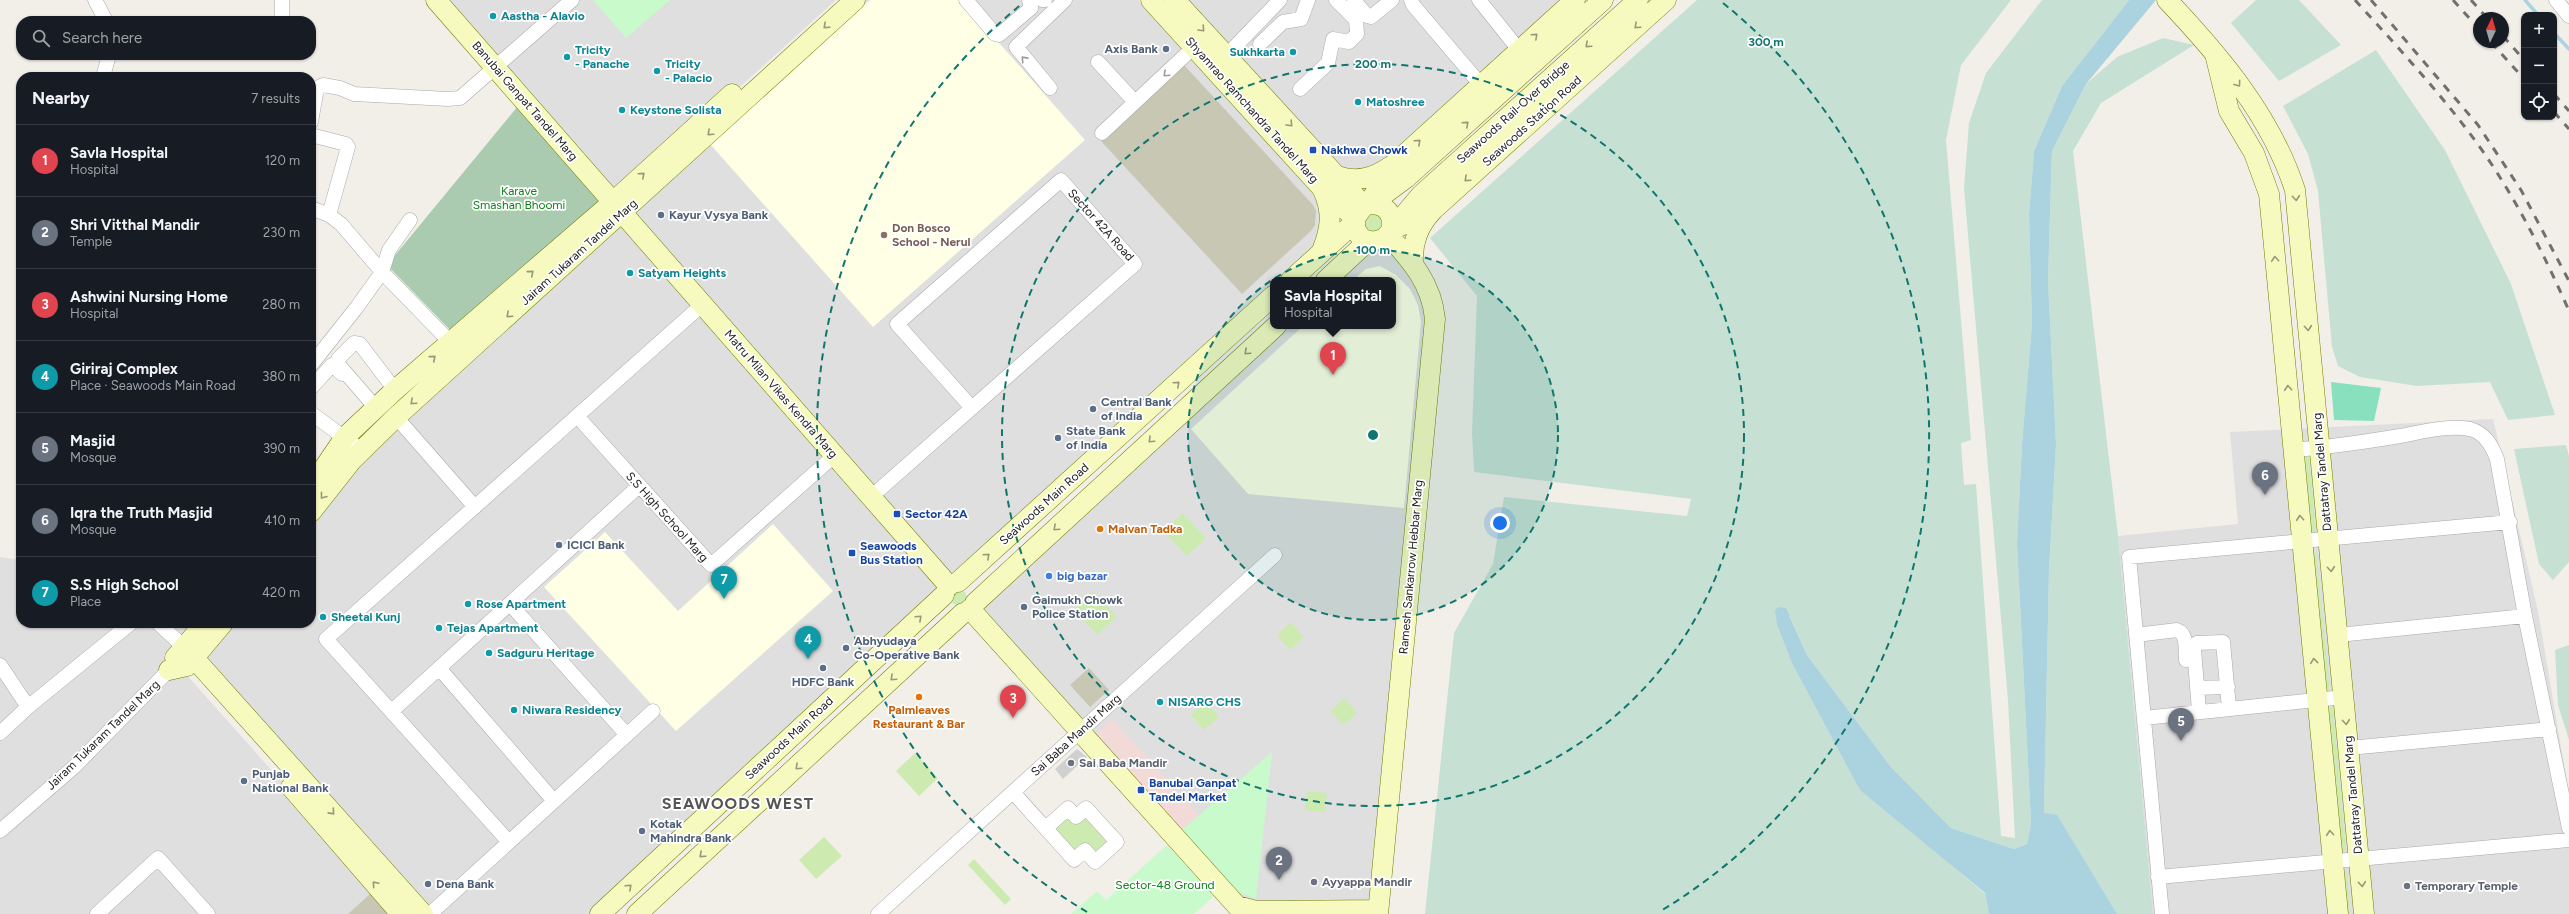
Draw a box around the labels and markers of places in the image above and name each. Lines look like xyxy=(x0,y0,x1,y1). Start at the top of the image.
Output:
place label: Aastha - Alavio xyxy=(501,9,585,23)
marker: Aastha - Alavio xyxy=(488,11,498,21)
place label: Axis Bank xyxy=(1104,42,1159,56)
place label: Tricity - Panache xyxy=(575,43,630,71)
marker: Axis Bank xyxy=(1161,44,1171,54)
place label: Sukhkarta xyxy=(1229,45,1285,59)
marker: Sukhkarta xyxy=(1288,47,1298,57)
marker: Tricity - Panache xyxy=(562,52,572,62)
place label: Tricity - Palacio xyxy=(665,57,712,85)
marker: Tricity - Palacio xyxy=(652,66,662,76)
place label: Matoshree xyxy=(1366,95,1425,109)
marker: Matoshree xyxy=(1353,97,1363,107)
place label: Keystone Solista xyxy=(630,103,722,117)
marker: Keystone Solista xyxy=(617,105,627,115)
place label: Nakhwa Chowk xyxy=(1321,143,1408,157)
marker: Nakhwa Chowk xyxy=(1308,145,1318,155)
place label: Kayur Vysya Bank xyxy=(669,208,769,222)
marker: Kayur Vysya Bank xyxy=(656,210,666,220)
place label: Don Bosco School - Nerul xyxy=(892,221,970,249)
marker: Don Bosco School - Nerul xyxy=(879,230,889,240)
place label: Satyam Heights xyxy=(638,266,727,280)
marker: Satyam Heights xyxy=(625,268,635,278)
pin: 1 xyxy=(1320,342,1346,375)
place label: Central Bank of India xyxy=(1101,395,1172,423)
marker: Central Bank of India xyxy=(1088,404,1098,414)
place label: State Bank of India xyxy=(1066,424,1126,452)
centre of rings xyxy=(1366,428,1380,442)
marker: State Bank of India xyxy=(1053,433,1063,443)
pin: 6 xyxy=(2252,462,2278,495)
place label: Sector 42A xyxy=(905,507,968,521)
marker: Sector 42A xyxy=(892,509,902,519)
place label: Malvan Tadka xyxy=(1108,522,1182,536)
marker: Malvan Tadka xyxy=(1095,524,1105,534)
place label: ICICI Bank xyxy=(567,538,625,552)
place label: Seawoods Bus Station xyxy=(860,539,923,567)
marker: ICICI Bank xyxy=(554,540,564,550)
marker: Seawoods Bus Station xyxy=(847,548,857,558)
pin: 7 xyxy=(711,566,737,599)
place label: big bazar xyxy=(1057,569,1108,583)
marker: big bazar xyxy=(1044,571,1054,581)
place label: Gaimukh Chowk Police Station xyxy=(1032,593,1123,621)
place label: Rose Apartment xyxy=(476,597,566,611)
marker: Rose Apartment xyxy=(463,599,473,609)
marker: Gaimukh Chowk Police Station xyxy=(1019,602,1029,612)
place label: Sheetal Kunj xyxy=(331,610,400,624)
marker: Sheetal Kunj xyxy=(318,612,328,622)
place label: Tejas Apartment xyxy=(447,621,539,635)
marker: Tejas Apartment xyxy=(434,623,444,633)
pin: 4 xyxy=(795,626,821,659)
place label: Abhyudaya Co-Operative Bank xyxy=(854,634,960,662)
marker: Abhyudaya Co-Operative Bank xyxy=(841,643,851,653)
place label: Sadguru Heritage xyxy=(497,646,595,660)
marker: Sadguru Heritage xyxy=(484,648,494,658)
marker: HDFC Bank xyxy=(818,663,828,673)
place label: HDFC Bank xyxy=(792,675,855,689)
pin: 3 xyxy=(1000,685,1026,718)
marker: Palmleaves Restaurant & Bar xyxy=(914,692,924,702)
place label: NISARG CHS xyxy=(1168,695,1241,709)
marker: NISARG CHS xyxy=(1155,697,1165,707)
place label: Niwara Residency xyxy=(522,703,621,717)
place label: Palmleaves Restaurant & Bar xyxy=(873,703,966,731)
marker: Niwara Residency xyxy=(509,705,519,715)
pin: 5 xyxy=(2168,708,2194,741)
place label: Sai Baba Mandir xyxy=(1079,756,1167,770)
marker: Sai Baba Mandir xyxy=(1066,758,1076,768)
place label: Punjab National Bank xyxy=(252,767,329,795)
marker: Punjab National Bank xyxy=(239,776,249,786)
place label: Banubai Ganpat Tandel Market xyxy=(1149,776,1237,804)
marker: Banubai Ganpat Tandel Market xyxy=(1136,785,1146,795)
place label: Kotak Mahindra Bank xyxy=(650,817,732,845)
marker: Kotak Mahindra Bank xyxy=(637,826,647,836)
pin: 2 xyxy=(1266,847,1292,880)
place label: Ayyappa Mandir xyxy=(1322,875,1413,889)
place label: Dena Bank xyxy=(436,877,495,891)
marker: Ayyappa Mandir xyxy=(1309,877,1319,887)
marker: Dena Bank xyxy=(423,879,433,889)
place label: Temporary Temple xyxy=(2415,879,2518,893)
marker: Temporary Temple xyxy=(2402,881,2412,891)

